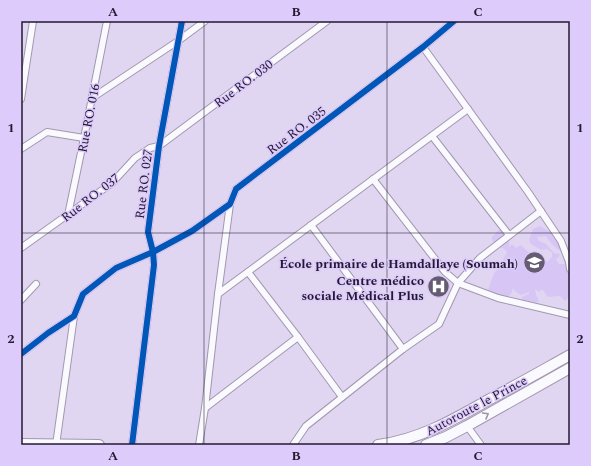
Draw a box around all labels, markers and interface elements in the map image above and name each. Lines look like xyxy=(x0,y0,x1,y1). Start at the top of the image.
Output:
text: A xyxy=(108,2,118,22)
text: B xyxy=(291,2,301,22)
text: C xyxy=(473,2,483,22)
street label: Rue RO. 030 xyxy=(210,54,278,113)
street label: Rue RO. 016 xyxy=(72,81,106,154)
street label: Rue RO. 035 xyxy=(263,102,331,160)
text: 1 xyxy=(7,118,15,138)
text: 1 xyxy=(576,118,584,138)
street label: Rue RO. 027 xyxy=(130,148,158,220)
street label: Rue RO. 037 xyxy=(57,168,124,227)
school or university icon: École primaire de Hamdallaye (Soumah) xyxy=(521,250,547,276)
place label: École primaire de Hamdallaye (Soumah) xyxy=(279,254,518,274)
place label: Centre médico sociale Médical Plus xyxy=(301,271,424,306)
hospital icon: Centre médico sociale Médical Plus xyxy=(426,274,452,300)
text: 2 xyxy=(7,329,15,349)
text: 2 xyxy=(576,329,584,349)
street label: Autoroute le Prince xyxy=(422,371,531,441)
one-way arrow xyxy=(482,413,489,420)
text: A xyxy=(108,446,118,466)
text: B xyxy=(291,446,301,466)
text: C xyxy=(473,446,483,466)

